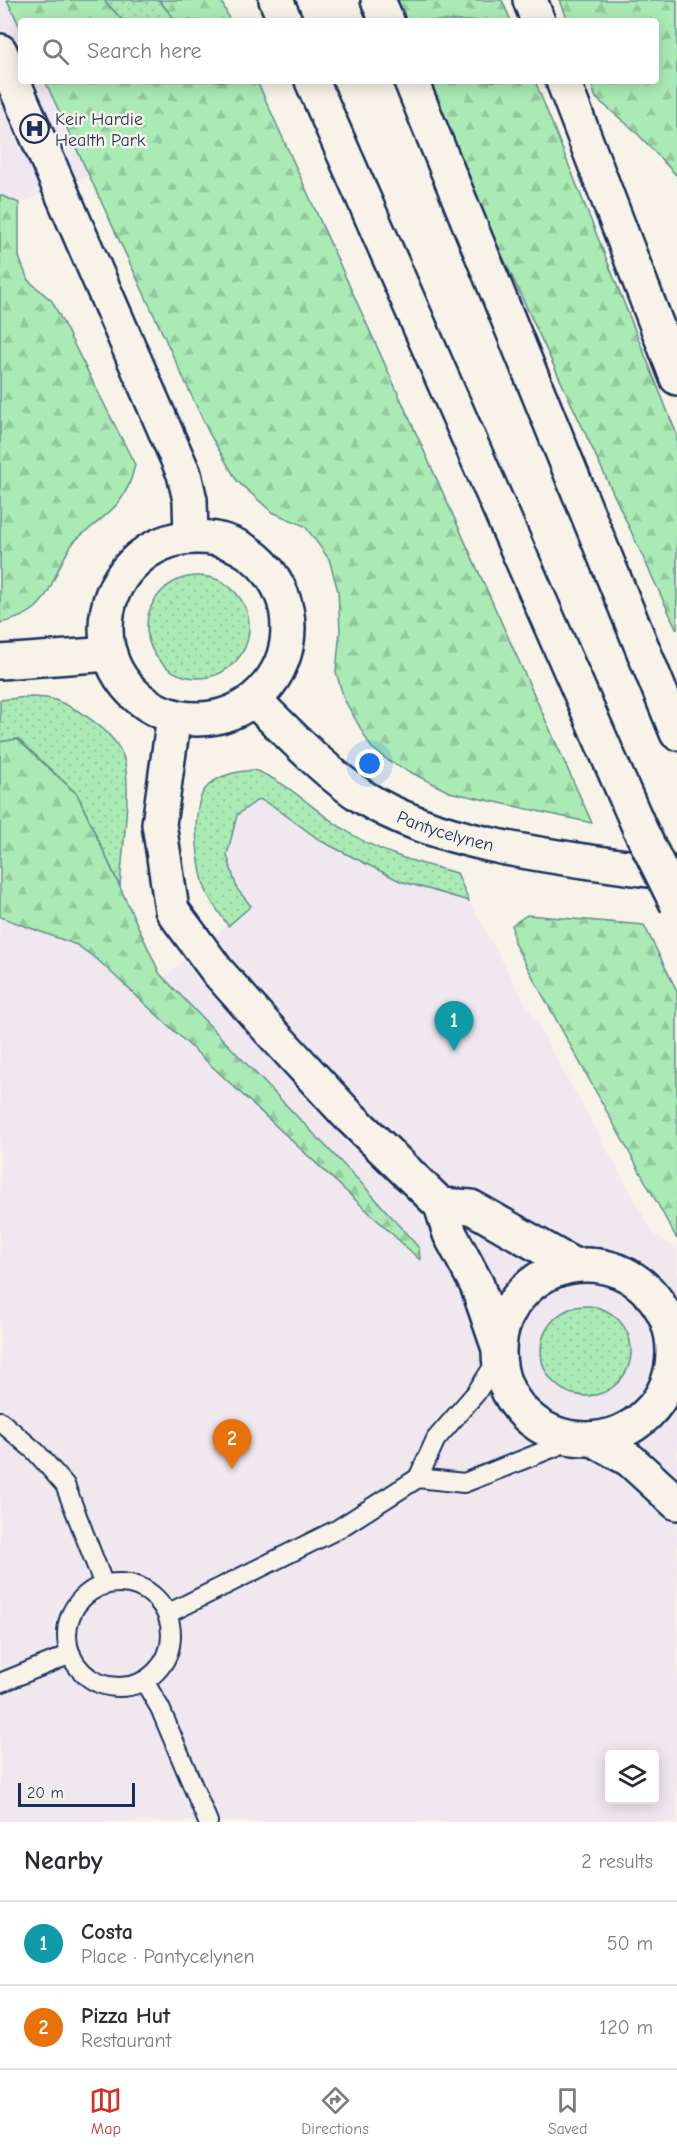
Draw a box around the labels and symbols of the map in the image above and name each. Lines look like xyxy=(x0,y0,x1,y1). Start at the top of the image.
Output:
place label: Keir Hardie Health Park xyxy=(55,109,146,151)
hospital icon: Keir Hardie Health Park xyxy=(18,113,50,145)
your location xyxy=(355,749,384,778)
street label: Pantycelynen xyxy=(394,806,496,856)
pin: 1 xyxy=(434,1002,474,1051)
pin: 2 xyxy=(212,1420,252,1469)
scale bar xyxy=(18,1780,135,1808)

